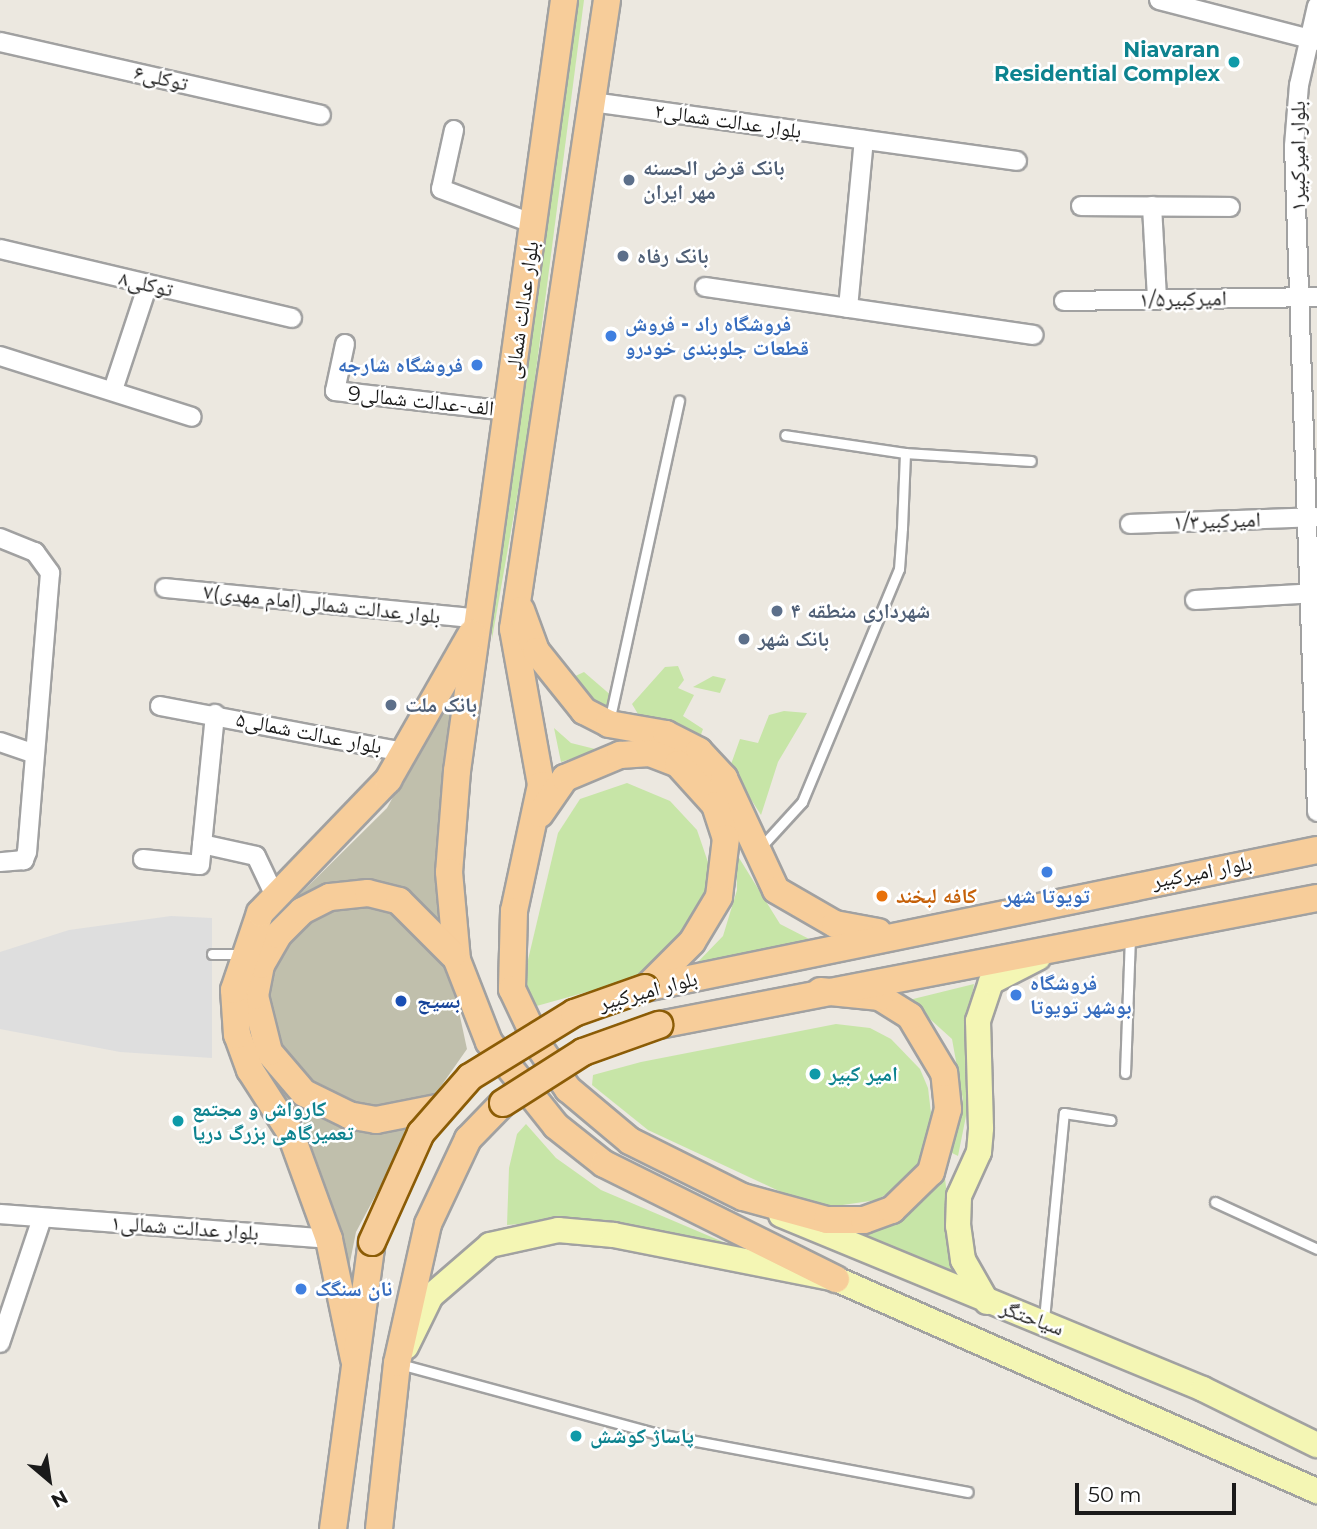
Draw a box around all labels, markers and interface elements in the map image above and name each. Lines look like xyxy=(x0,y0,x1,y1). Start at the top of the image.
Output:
place label: Niavaran Residential Complex xyxy=(994,37,1220,87)
marker: Niavaran Residential Complex xyxy=(1226,54,1242,70)
street label: توکلی۶ xyxy=(131,60,191,96)
street label: بلوار عدالت شمالی۲ xyxy=(653,98,803,144)
street label: بلوار امیرکبیر۱ xyxy=(1285,101,1311,211)
place label: بانک قرض الحسنه مهر ایران xyxy=(643,155,784,205)
marker: بانک قرض الحسنه مهر ایران xyxy=(621,172,637,188)
street label: بلوار عدالت شمالی xyxy=(500,240,544,380)
place label: بانک رفاه xyxy=(637,243,709,269)
marker: بانک رفاه xyxy=(615,248,631,264)
street label: توکلی۸ xyxy=(116,266,176,302)
street label: امیرکبیر۱/۵ xyxy=(1139,286,1227,312)
place label: فروشگاه راد - فروش قطعات جلوبندی خودرو xyxy=(625,311,809,361)
marker: فروشگاه راد - فروش قطعات جلوبندی خودرو xyxy=(603,328,619,344)
place label: فروشگاه شارجه xyxy=(338,352,463,378)
marker: فروشگاه شارجه xyxy=(469,357,485,373)
street label: 9الف-عدالت شمالی xyxy=(347,381,495,421)
street label: امیرکبیر۱/۳ xyxy=(1173,507,1261,535)
street label: ۷بلوار عدالت شمالی(امام مهدی) xyxy=(202,579,442,629)
place label: شهرداری منطقه ۴ xyxy=(791,598,930,624)
marker: شهرداری منطقه ۴ xyxy=(769,603,785,619)
place label: بانک شهر xyxy=(758,626,829,652)
marker: بانک شهر xyxy=(736,631,752,647)
place label: بانک ملت xyxy=(405,692,477,718)
marker: بانک ملت xyxy=(383,697,399,713)
street label: بلوار عدالت شمالی۵ xyxy=(234,706,384,760)
street label: بلوار امیرکبیر xyxy=(1150,850,1254,894)
marker: تویوتا شهر xyxy=(1039,864,1055,880)
place label: کافه لبخند xyxy=(896,883,977,909)
place label: تویوتا شهر xyxy=(1004,883,1090,909)
marker: کافه لبخند xyxy=(874,888,890,904)
street label: بلوار امیرکبیر xyxy=(596,966,700,1016)
place label: فروشگاه بوشهر تویوتا xyxy=(1030,970,1131,1020)
marker: فروشگاه بوشهر تویوتا xyxy=(1008,987,1024,1003)
place label: بسیج xyxy=(417,988,460,1014)
marker: بسیج xyxy=(391,991,411,1011)
place label: امیر کبیر xyxy=(829,1061,898,1087)
marker: امیر کبیر xyxy=(807,1066,823,1082)
place label: کارواش و مجتمع تعمیرگاهی بزرگ دریا xyxy=(192,1096,354,1146)
marker: کارواش و مجتمع تعمیرگاهی بزرگ دریا xyxy=(170,1113,186,1129)
street label: بلوار عدالت شمالی۱ xyxy=(110,1210,260,1246)
place label: نان سنگک xyxy=(315,1276,392,1302)
marker: نان سنگک xyxy=(293,1281,309,1297)
street label: سیاحتگر xyxy=(997,1295,1067,1341)
place label: پاساژ کوشش xyxy=(590,1423,694,1449)
marker: پاساژ کوشش xyxy=(568,1428,584,1444)
north arrow xyxy=(14,1445,84,1515)
scale bar xyxy=(1079,1470,1240,1514)
text: 50 m xyxy=(1088,1482,1142,1507)
text: N xyxy=(47,1485,72,1513)

